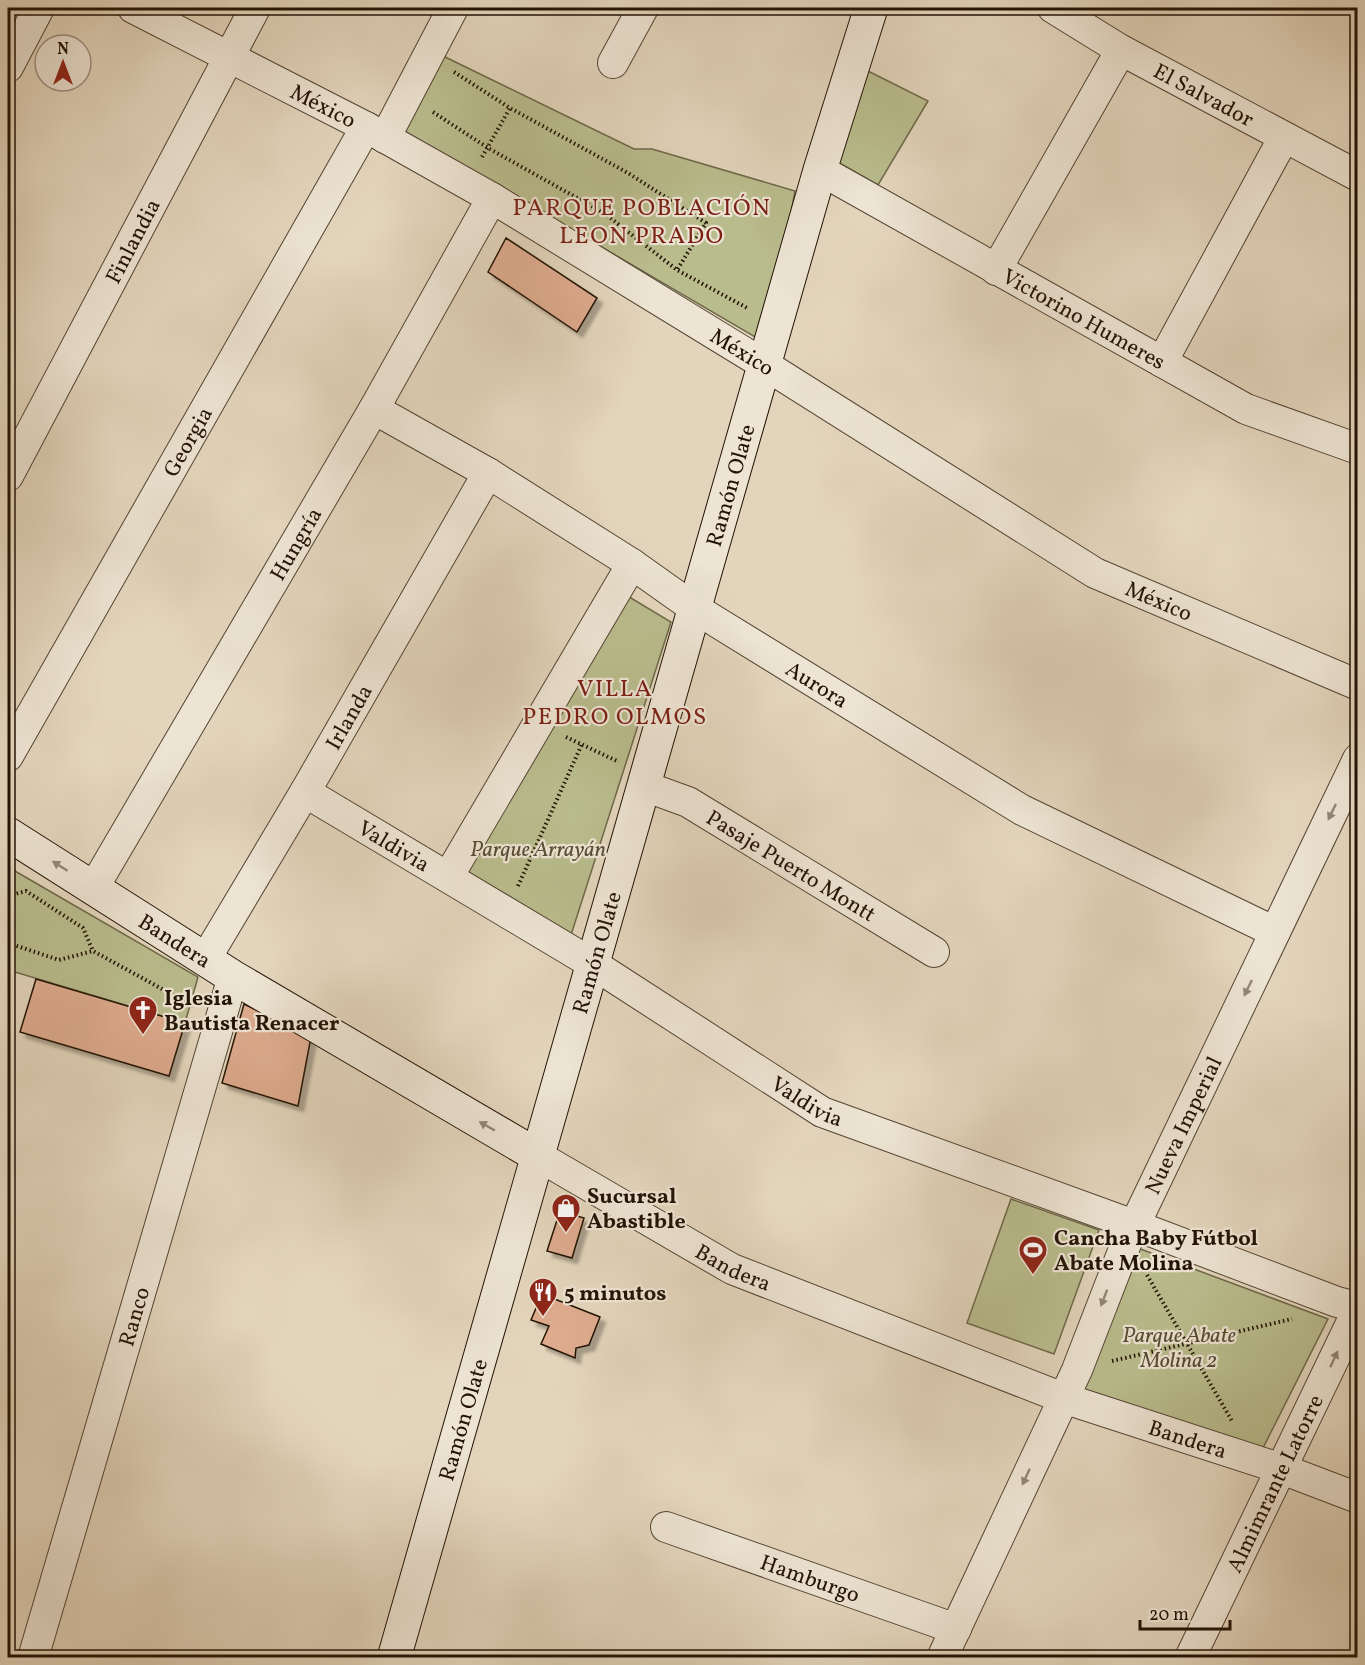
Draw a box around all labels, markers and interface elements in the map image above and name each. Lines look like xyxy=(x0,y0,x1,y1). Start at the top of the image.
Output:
north arrow xyxy=(33,33,93,93)
text: N xyxy=(57,39,69,61)
street label: El Salvador xyxy=(1147,57,1259,136)
street label: México xyxy=(284,78,361,137)
district label: PARQUE POBLACIÓN LEON PRADO xyxy=(513,192,771,254)
street label: Finlandia xyxy=(99,194,170,290)
street label: Victorino Humeres xyxy=(996,262,1170,379)
street label: México xyxy=(703,322,779,385)
street label: Georgia xyxy=(157,402,222,483)
street label: Ramón Olate xyxy=(700,421,764,551)
street label: Hungría xyxy=(264,502,331,587)
street label: México xyxy=(1120,575,1196,631)
street label: Aurora xyxy=(779,655,853,717)
district label: VILLA PEDRO OLMOS xyxy=(522,673,708,735)
street label: Irlanda xyxy=(319,679,381,757)
street label: Pasaje Puerto Montt xyxy=(699,804,881,931)
one-way arrow xyxy=(1328,804,1337,821)
street label: Valdivia xyxy=(351,814,435,881)
park label: Parque Arrayán xyxy=(470,835,606,866)
one-way arrow xyxy=(52,861,68,872)
street label: Ramón Olate xyxy=(566,888,631,1018)
street label: Bandera xyxy=(131,908,216,977)
one-way arrow xyxy=(1244,980,1253,997)
place label: Iglesia Bautista Renacer xyxy=(164,984,340,1040)
church icon: Iglesia Bautista Renacer xyxy=(127,994,159,1036)
street label: Nueva Imperial xyxy=(1139,1052,1231,1200)
street label: Valdivia xyxy=(764,1070,847,1136)
one-way arrow xyxy=(479,1121,495,1132)
place label: Sucursal Abastible xyxy=(587,1182,686,1238)
shop icon: Sucursal Abastible xyxy=(550,1192,582,1234)
place label: Cancha Baby Fútbol Abate Molina xyxy=(1054,1224,1258,1280)
sports icon: Cancha Baby Fútbol Abate Molina xyxy=(1017,1234,1049,1276)
street label: Bandera xyxy=(688,1238,775,1301)
restaurant icon: 5 minutos xyxy=(527,1276,559,1318)
place label: 5 minutos xyxy=(564,1279,667,1310)
street label: Ranco xyxy=(112,1284,159,1351)
one-way arrow xyxy=(1099,1289,1109,1307)
park label: Parque Abate Molina 2 xyxy=(1122,1321,1236,1377)
one-way arrow xyxy=(1329,1350,1338,1367)
street label: Ramón Olate xyxy=(432,1355,497,1485)
street label: Almimrante Latorre xyxy=(1220,1390,1333,1579)
street label: Bandera xyxy=(1144,1414,1230,1468)
one-way arrow xyxy=(1022,1468,1031,1485)
street label: Hamburgo xyxy=(755,1548,864,1612)
scale bar xyxy=(1140,1593,1230,1631)
text: 20 m xyxy=(1149,1603,1189,1628)

